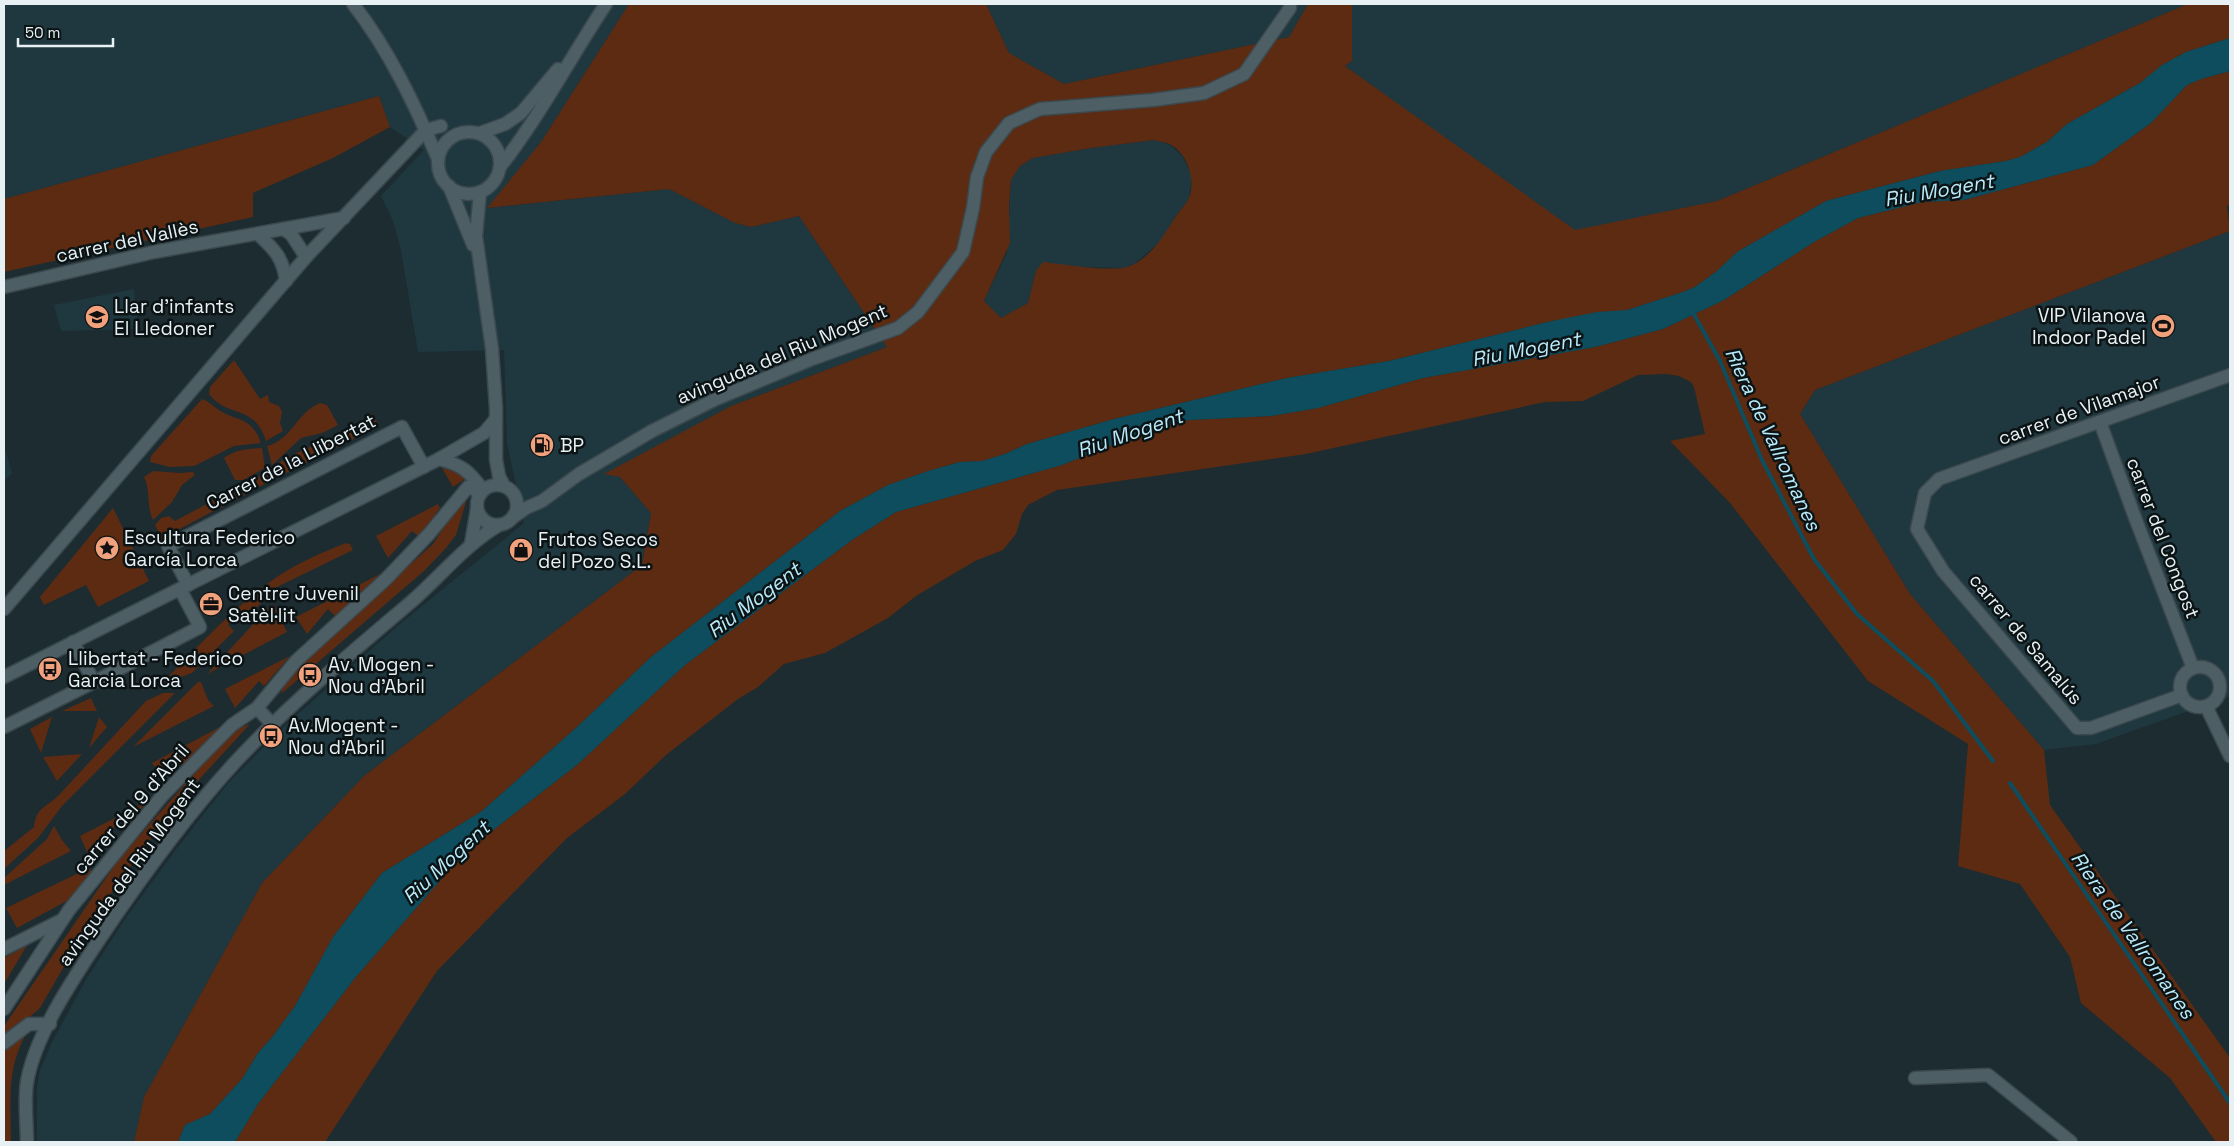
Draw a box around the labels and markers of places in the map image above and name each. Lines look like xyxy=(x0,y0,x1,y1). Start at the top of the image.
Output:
place label: Llar d'infants El Lledoner xyxy=(114,294,234,341)
place label: VIP Vilanova Indoor Padel xyxy=(2032,303,2146,350)
school or university icon: Llar d'infants El Lledoner xyxy=(84,304,110,330)
sports icon: VIP Vilanova Indoor Padel xyxy=(2150,313,2176,339)
fuel station icon: BP xyxy=(529,432,555,458)
place label: BP xyxy=(560,433,584,458)
place label: Escultura Federico García Lorca xyxy=(124,525,295,572)
place label: Frutos Secos del Pozo S.L. xyxy=(538,527,658,574)
place icon: Escultura Federico García Lorca xyxy=(94,535,120,561)
shop icon: Frutos Secos del Pozo S.L. xyxy=(508,537,534,563)
place label: Centre Juvenil Satèl·lit xyxy=(228,581,359,628)
office icon: Centre Juvenil Satèl·lit xyxy=(198,591,224,617)
place label: Llibertat - Federico Garcia Lorca xyxy=(68,646,243,693)
place label: Av. Mogen - Nou d'Abril xyxy=(328,652,434,699)
bus stop icon: Llibertat - Federico Garcia Lorca xyxy=(37,656,63,682)
bus stop icon: Av. Mogen - Nou d'Abril xyxy=(297,662,323,688)
place label: Av.Mogent - Nou d'Abril xyxy=(288,713,399,760)
bus stop icon: Av.Mogent - Nou d'Abril xyxy=(258,723,284,749)

